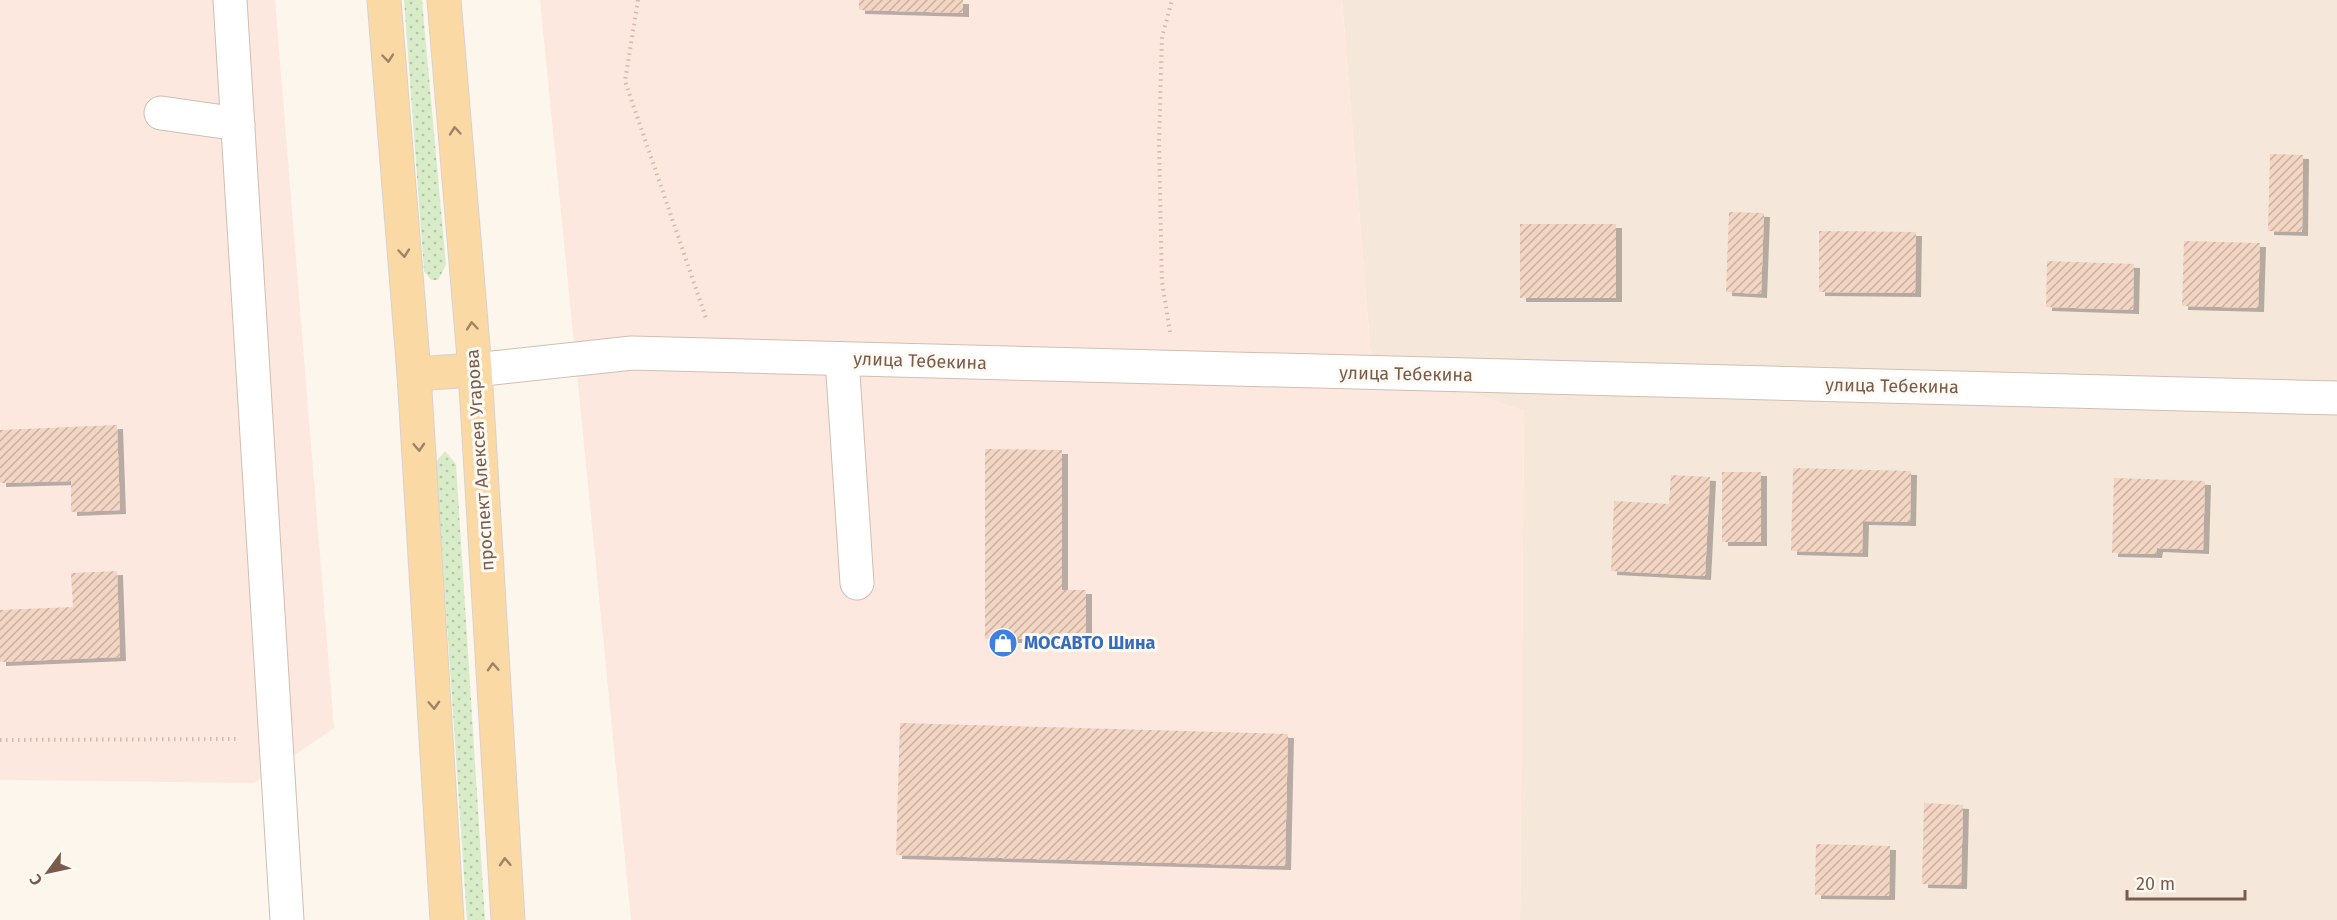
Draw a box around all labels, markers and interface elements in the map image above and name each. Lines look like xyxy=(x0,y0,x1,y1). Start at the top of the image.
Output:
one-way arrow xyxy=(382,54,395,63)
one-way arrow xyxy=(449,127,462,136)
one-way arrow xyxy=(397,248,410,257)
one-way arrow xyxy=(466,321,479,330)
street label: проспект Алексея Угарова xyxy=(461,348,499,572)
street label: улица Тебекина xyxy=(853,348,987,374)
street label: улица Тебекина xyxy=(1339,362,1473,386)
street label: улица Тебекина xyxy=(1825,374,1959,398)
one-way arrow xyxy=(412,443,425,452)
shop icon: МОСАВТО Шина xyxy=(987,627,1019,659)
place label: МОСАВТО Шина xyxy=(1024,632,1155,654)
one-way arrow xyxy=(487,662,500,671)
one-way arrow xyxy=(428,700,441,709)
north arrow xyxy=(18,842,78,902)
one-way arrow xyxy=(498,857,511,866)
scale bar xyxy=(2127,863,2246,901)
text: С xyxy=(25,870,46,889)
text: 20 m xyxy=(2136,873,2175,895)

